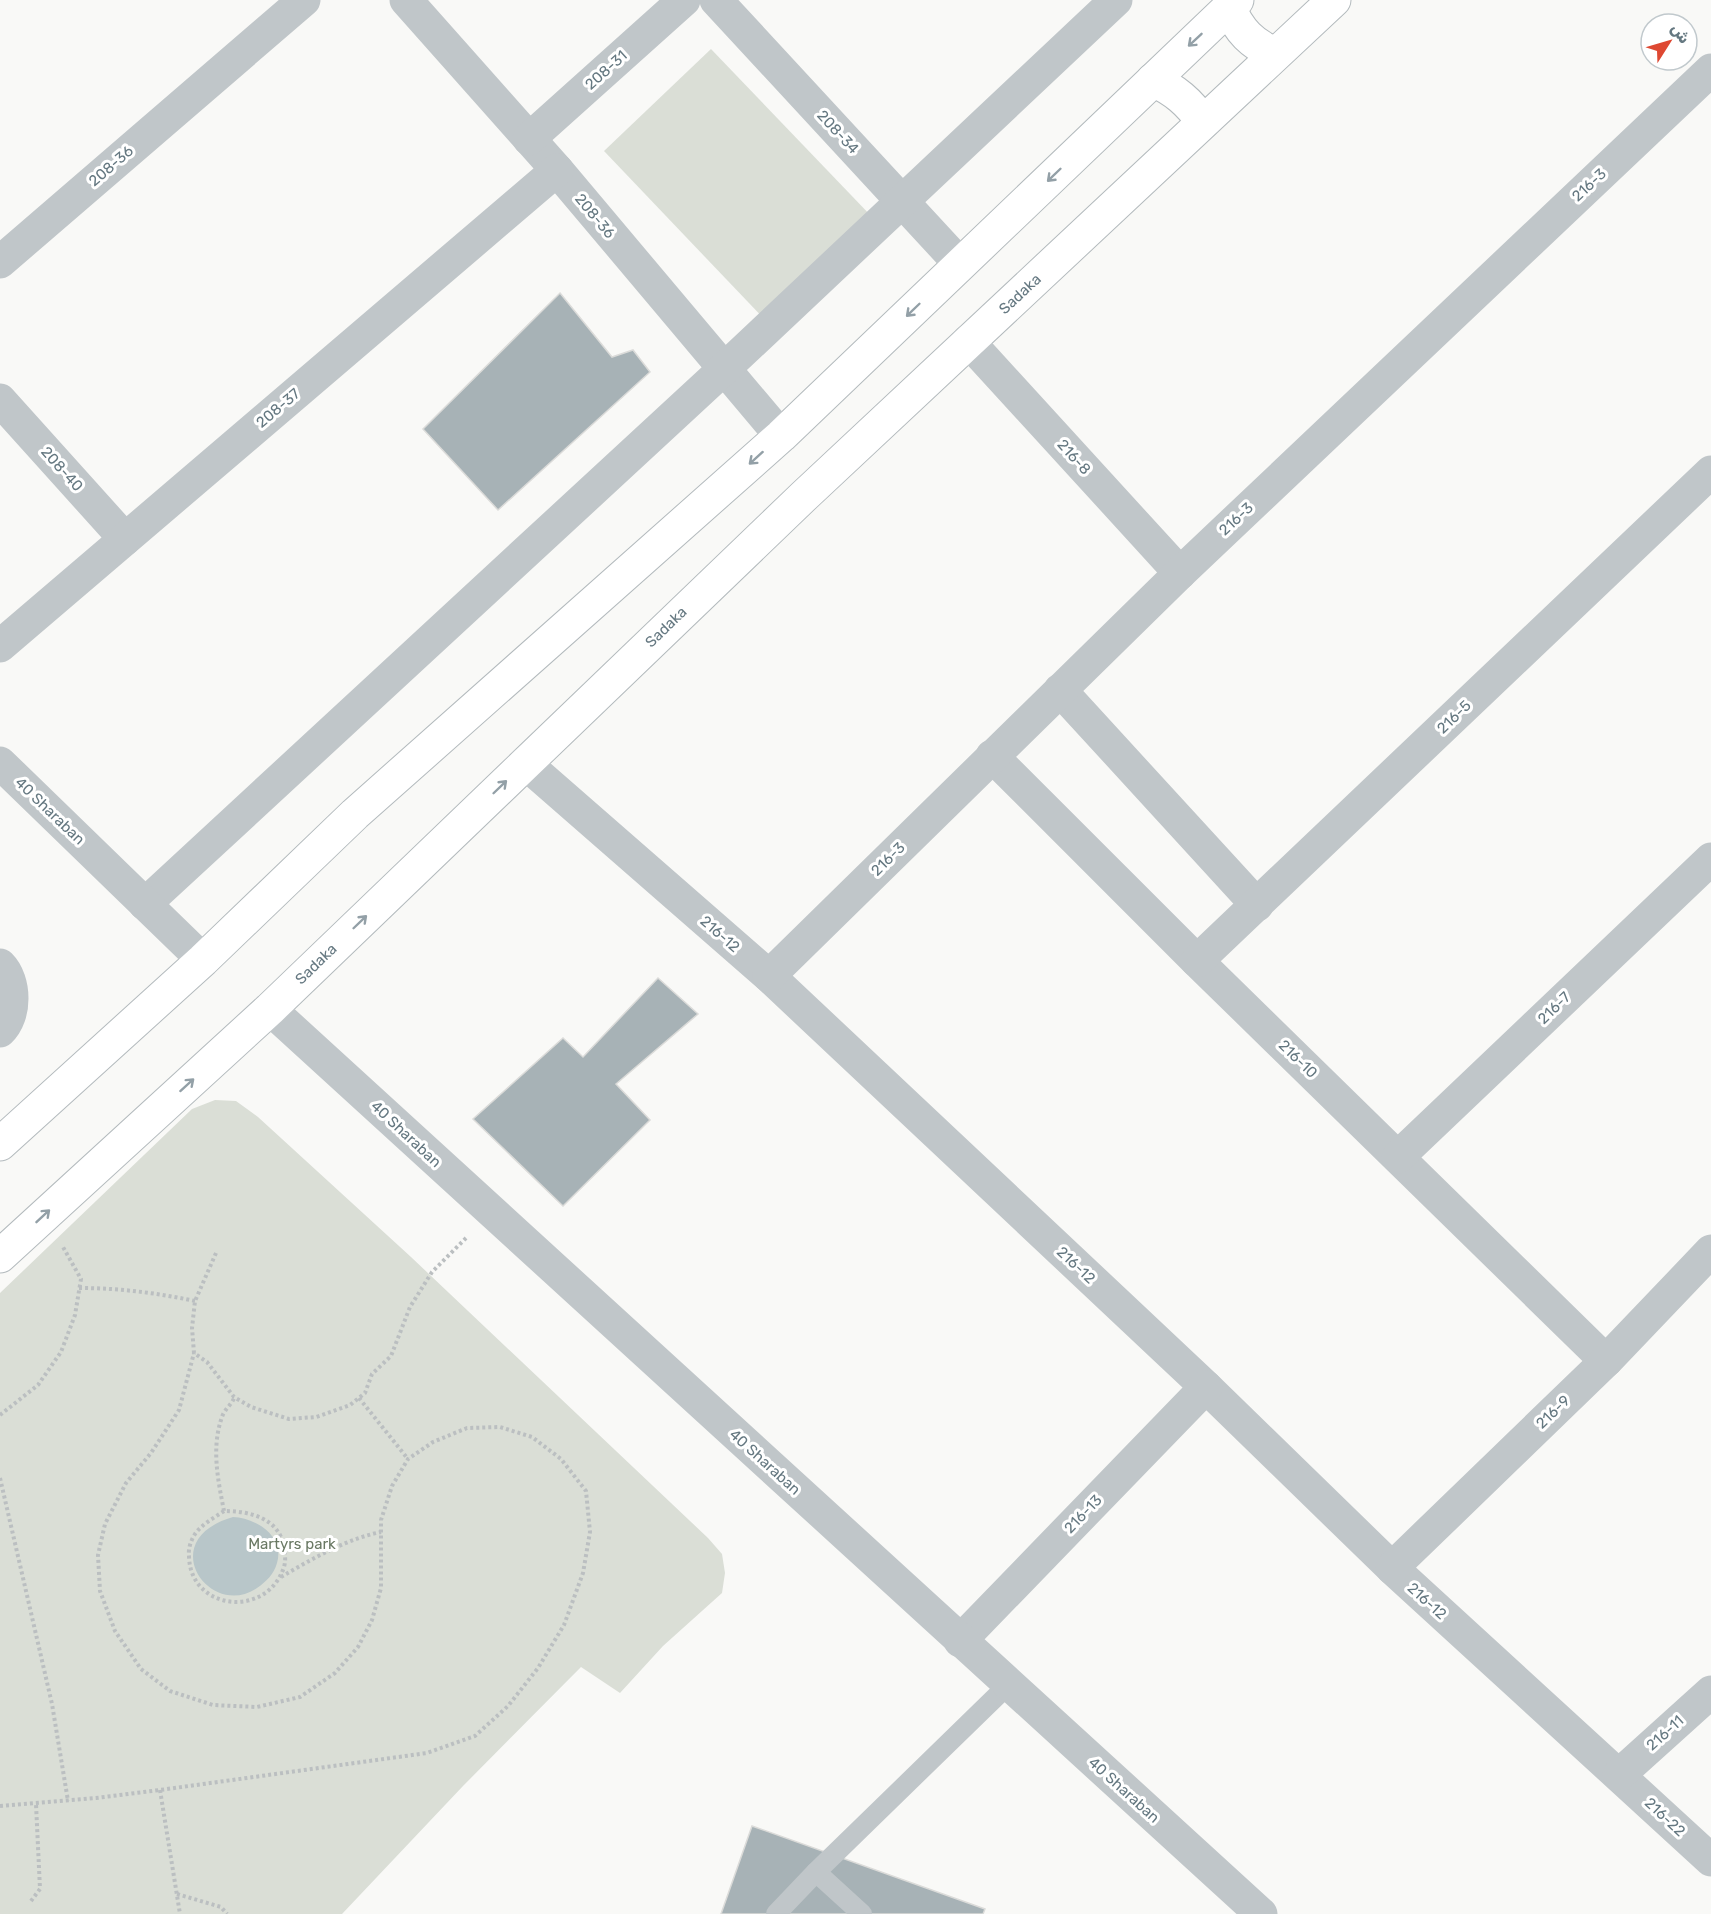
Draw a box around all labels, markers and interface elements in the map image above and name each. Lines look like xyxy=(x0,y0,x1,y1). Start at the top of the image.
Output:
north arrow xyxy=(1639,12,1699,72)
text: ش xyxy=(1667,19,1694,47)
one-way arrow xyxy=(1187,33,1202,47)
street label: 208-31 xyxy=(581,47,631,93)
street label: 208-34 xyxy=(813,106,863,158)
street label: 208-36 xyxy=(85,142,137,190)
street label: 216-3 xyxy=(1568,165,1610,205)
one-way arrow xyxy=(1046,168,1061,182)
street label: 208-36 xyxy=(571,190,619,242)
street label: Sadaka xyxy=(995,270,1045,318)
one-way arrow xyxy=(905,302,920,317)
street label: 208-37 xyxy=(252,384,304,431)
street label: 216-8 xyxy=(1054,436,1094,478)
street label: 208-40 xyxy=(37,443,87,495)
one-way arrow xyxy=(749,451,764,465)
street label: 216-3 xyxy=(1215,499,1257,539)
street label: Sadaka xyxy=(642,603,690,651)
street label: 216-5 xyxy=(1433,696,1475,737)
street label: 40 Sharaban xyxy=(12,773,88,849)
one-way arrow xyxy=(493,780,508,794)
street label: 216-3 xyxy=(867,838,909,880)
street label: 216-12 xyxy=(697,912,743,956)
one-way arrow xyxy=(352,915,367,930)
street label: Sadaka xyxy=(292,940,340,988)
street label: 216-7 xyxy=(1534,988,1574,1028)
street label: 216-10 xyxy=(1275,1036,1321,1082)
one-way arrow xyxy=(179,1078,194,1092)
street label: 40 Sharaban xyxy=(367,1097,445,1171)
one-way arrow xyxy=(35,1209,50,1223)
street label: 216-12 xyxy=(1053,1243,1099,1287)
street label: 216-9 xyxy=(1532,1391,1574,1432)
street label: 40 Sharaban xyxy=(726,1425,804,1499)
street label: 216-13 xyxy=(1060,1491,1106,1537)
park label: Martyrs park xyxy=(248,1535,336,1553)
street label: 216-12 xyxy=(1404,1579,1450,1623)
street label: 216-11 xyxy=(1643,1712,1687,1754)
street label: 40 Sharaban xyxy=(1085,1753,1163,1827)
street label: 216-22 xyxy=(1641,1794,1689,1840)

